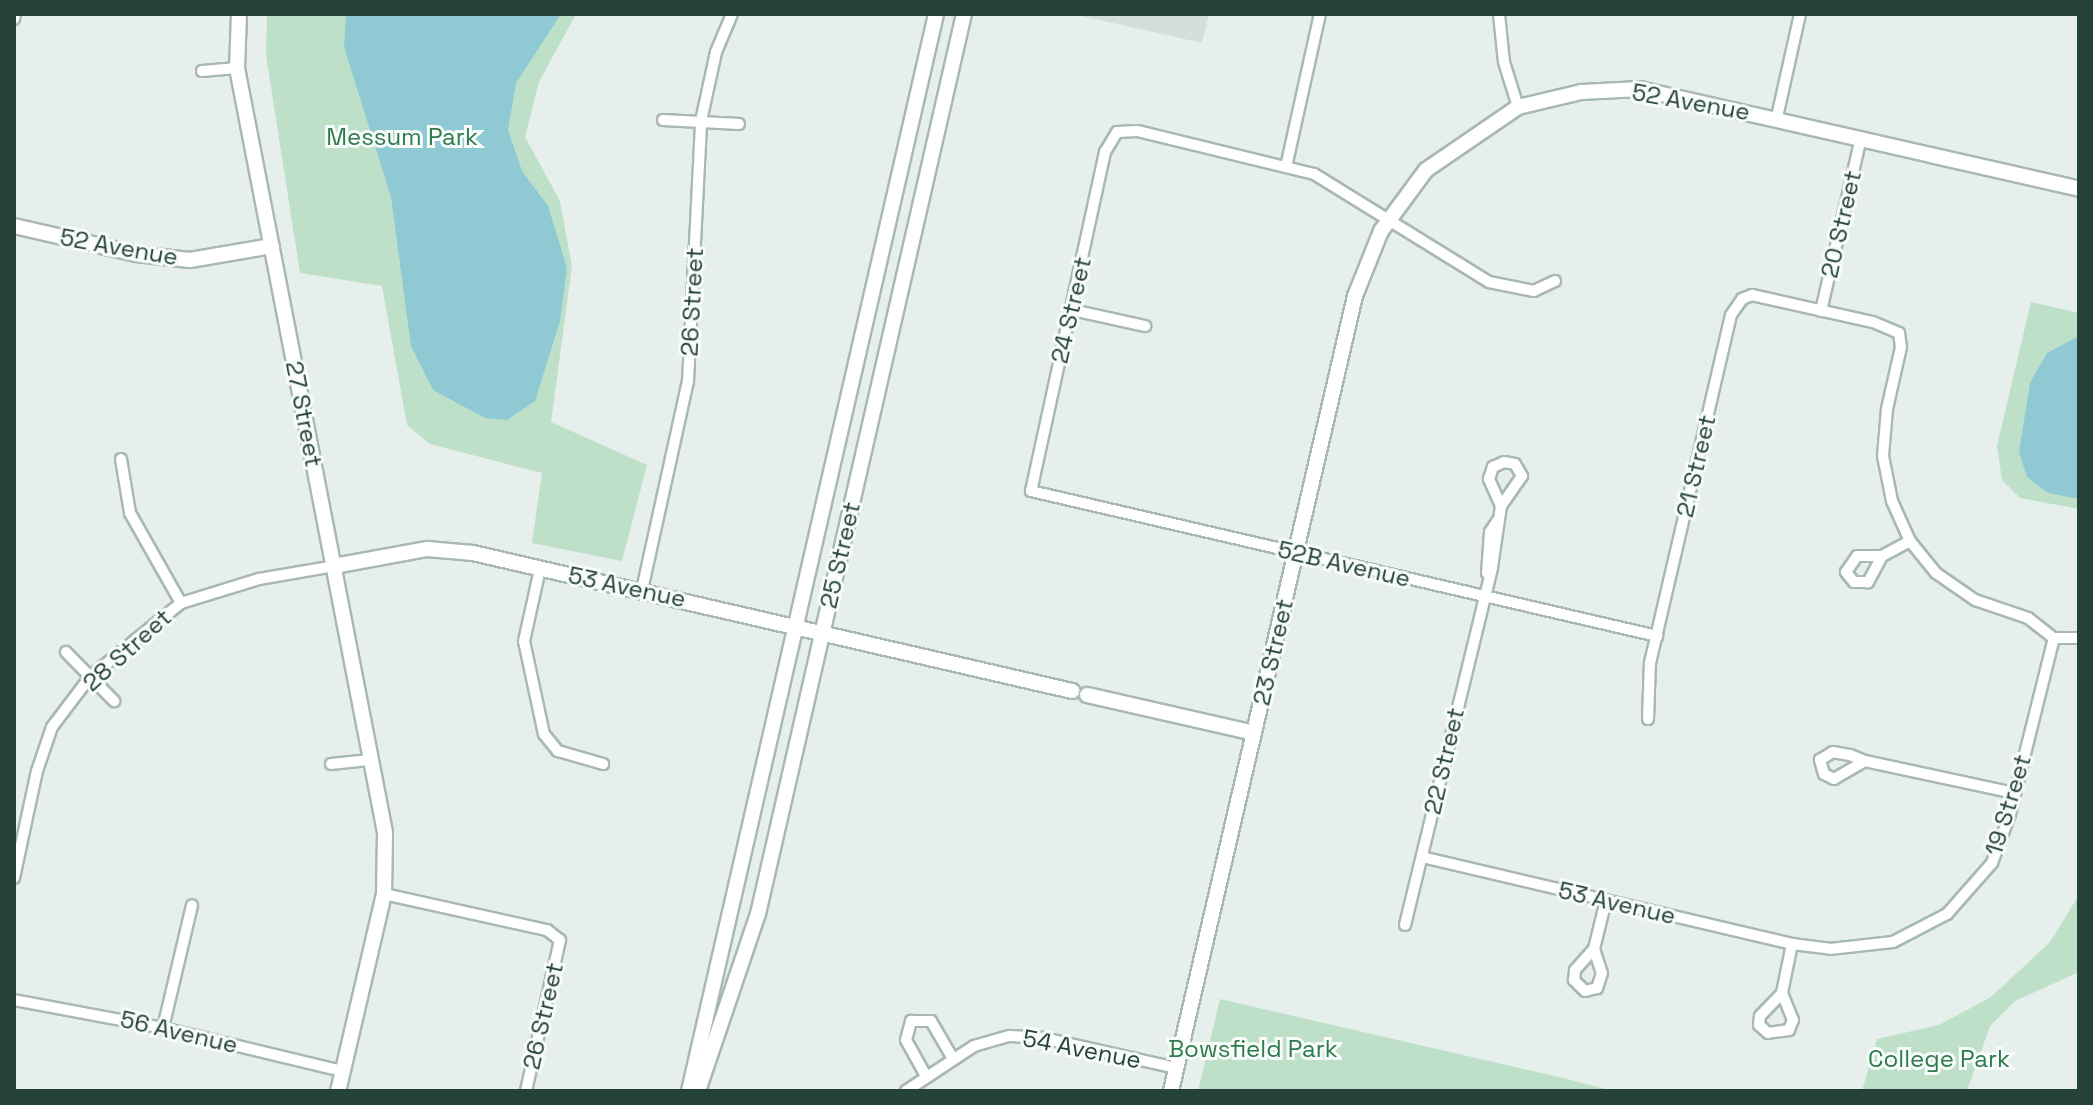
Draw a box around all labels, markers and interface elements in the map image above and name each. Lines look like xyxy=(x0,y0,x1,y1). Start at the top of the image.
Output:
street label: 52 Avenue xyxy=(1630,77,1752,127)
park label: Messum Park xyxy=(326,123,478,151)
street label: 20 Street xyxy=(1815,167,1867,281)
street label: 52 Avenue xyxy=(58,222,180,272)
street label: 26 Street xyxy=(675,247,709,357)
street label: 24 Street xyxy=(1045,254,1097,366)
street label: 27 Street xyxy=(280,359,328,469)
street label: 21 Street xyxy=(1670,412,1722,520)
street label: 25 Street xyxy=(814,499,866,611)
street label: 52B Avenue xyxy=(1275,535,1413,593)
street label: 53 Avenue xyxy=(565,560,689,614)
street label: 23 Street xyxy=(1247,596,1299,708)
street label: 28 Street xyxy=(77,603,177,697)
street label: 22 Street xyxy=(1418,705,1470,817)
street label: 19 Street xyxy=(1979,751,2037,859)
street label: 53 Avenue xyxy=(1555,875,1679,931)
street label: 26 Street xyxy=(517,960,569,1072)
street label: 56 Avenue xyxy=(117,1004,241,1060)
street label: 54 Avenue xyxy=(1020,1023,1144,1075)
park label: Bowsfield Park xyxy=(1168,1035,1338,1063)
park label: College Park xyxy=(1868,1045,2010,1073)

